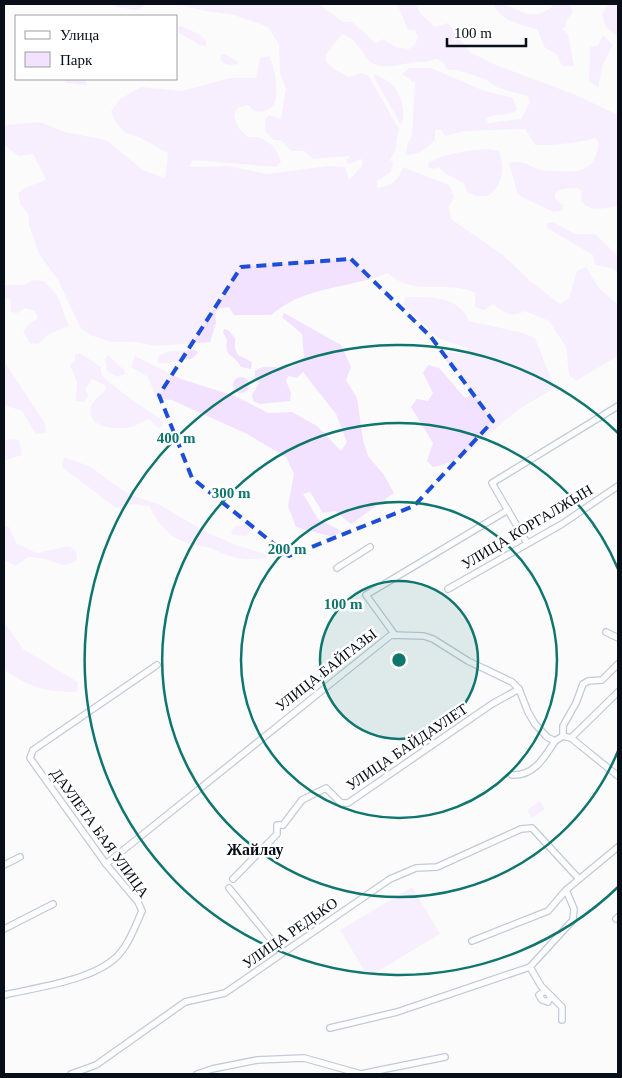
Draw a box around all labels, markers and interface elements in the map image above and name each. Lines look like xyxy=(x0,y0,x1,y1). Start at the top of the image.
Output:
legend xyxy=(15,15,178,80)
scale bar xyxy=(447,15,526,47)
text: 100 m xyxy=(454,25,492,41)
text: Улица xyxy=(60,27,99,43)
text: Парк xyxy=(60,52,93,68)
text: 400 m xyxy=(157,430,196,446)
street label: УЛИЦА КОРГАЛЖЫН xyxy=(459,482,595,572)
text: 300 m xyxy=(212,485,251,501)
text: 200 m xyxy=(268,541,307,557)
text: 100 m xyxy=(324,596,363,612)
street label: УЛИЦА БАЙГАЗЫ xyxy=(272,626,380,714)
centre of rings xyxy=(390,651,408,669)
street label: УЛИЦА БАЙДАУЛЕТ xyxy=(343,700,471,794)
street label: ДАУЛЕТА БАЯ УЛИЦА xyxy=(48,765,152,901)
district label: Жайлау xyxy=(227,841,283,859)
street label: УЛИЦА РЕДЬКО xyxy=(239,894,341,972)

